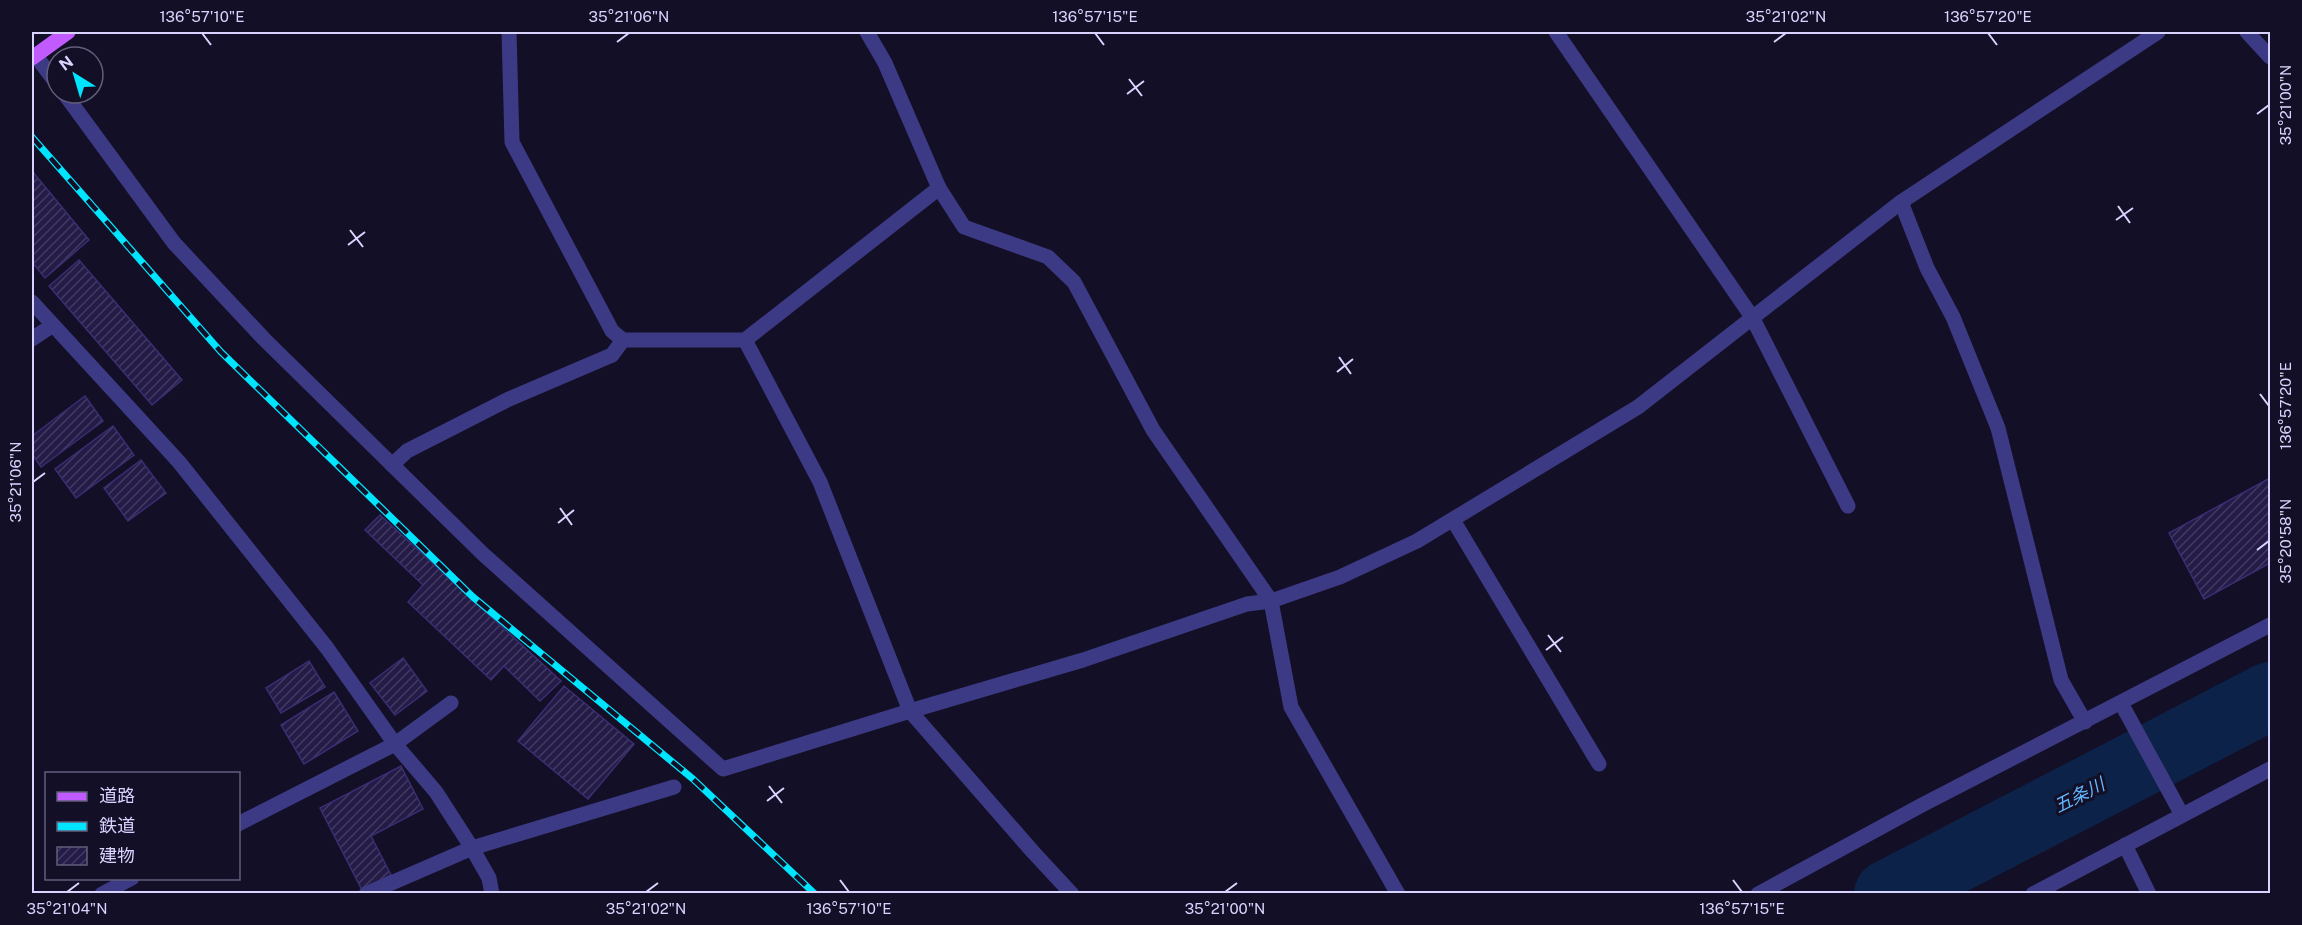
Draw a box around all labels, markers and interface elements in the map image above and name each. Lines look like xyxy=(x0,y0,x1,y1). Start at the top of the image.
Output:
text: 136°57'10"E xyxy=(159,8,245,25)
text: 35°21'06"N xyxy=(589,8,669,25)
text: 136°57'15"E xyxy=(1052,8,1138,25)
text: 35°21'02"N xyxy=(1746,8,1826,25)
text: 136°57'20"E xyxy=(1944,8,2032,25)
north arrow xyxy=(45,45,105,105)
text: N xyxy=(56,52,77,75)
text: 35°21'00"N xyxy=(2277,65,2294,145)
text: 136°57'20"E xyxy=(2277,362,2294,450)
text: 35°21'06"N xyxy=(7,442,24,522)
text: 35°20'58"N xyxy=(2277,499,2294,583)
legend xyxy=(45,772,240,880)
water label: 五条川 xyxy=(2050,772,2110,817)
text: 道路 xyxy=(99,785,135,806)
text: 鉄道 xyxy=(99,815,135,836)
text: 建物 xyxy=(99,845,135,866)
text: 35°21'04"N xyxy=(26,900,108,917)
text: 35°21'02"N xyxy=(606,900,686,917)
text: 136°57'10"E xyxy=(806,900,892,917)
text: 35°21'00"N xyxy=(1185,900,1265,917)
text: 136°57'15"E xyxy=(1699,900,1785,917)

